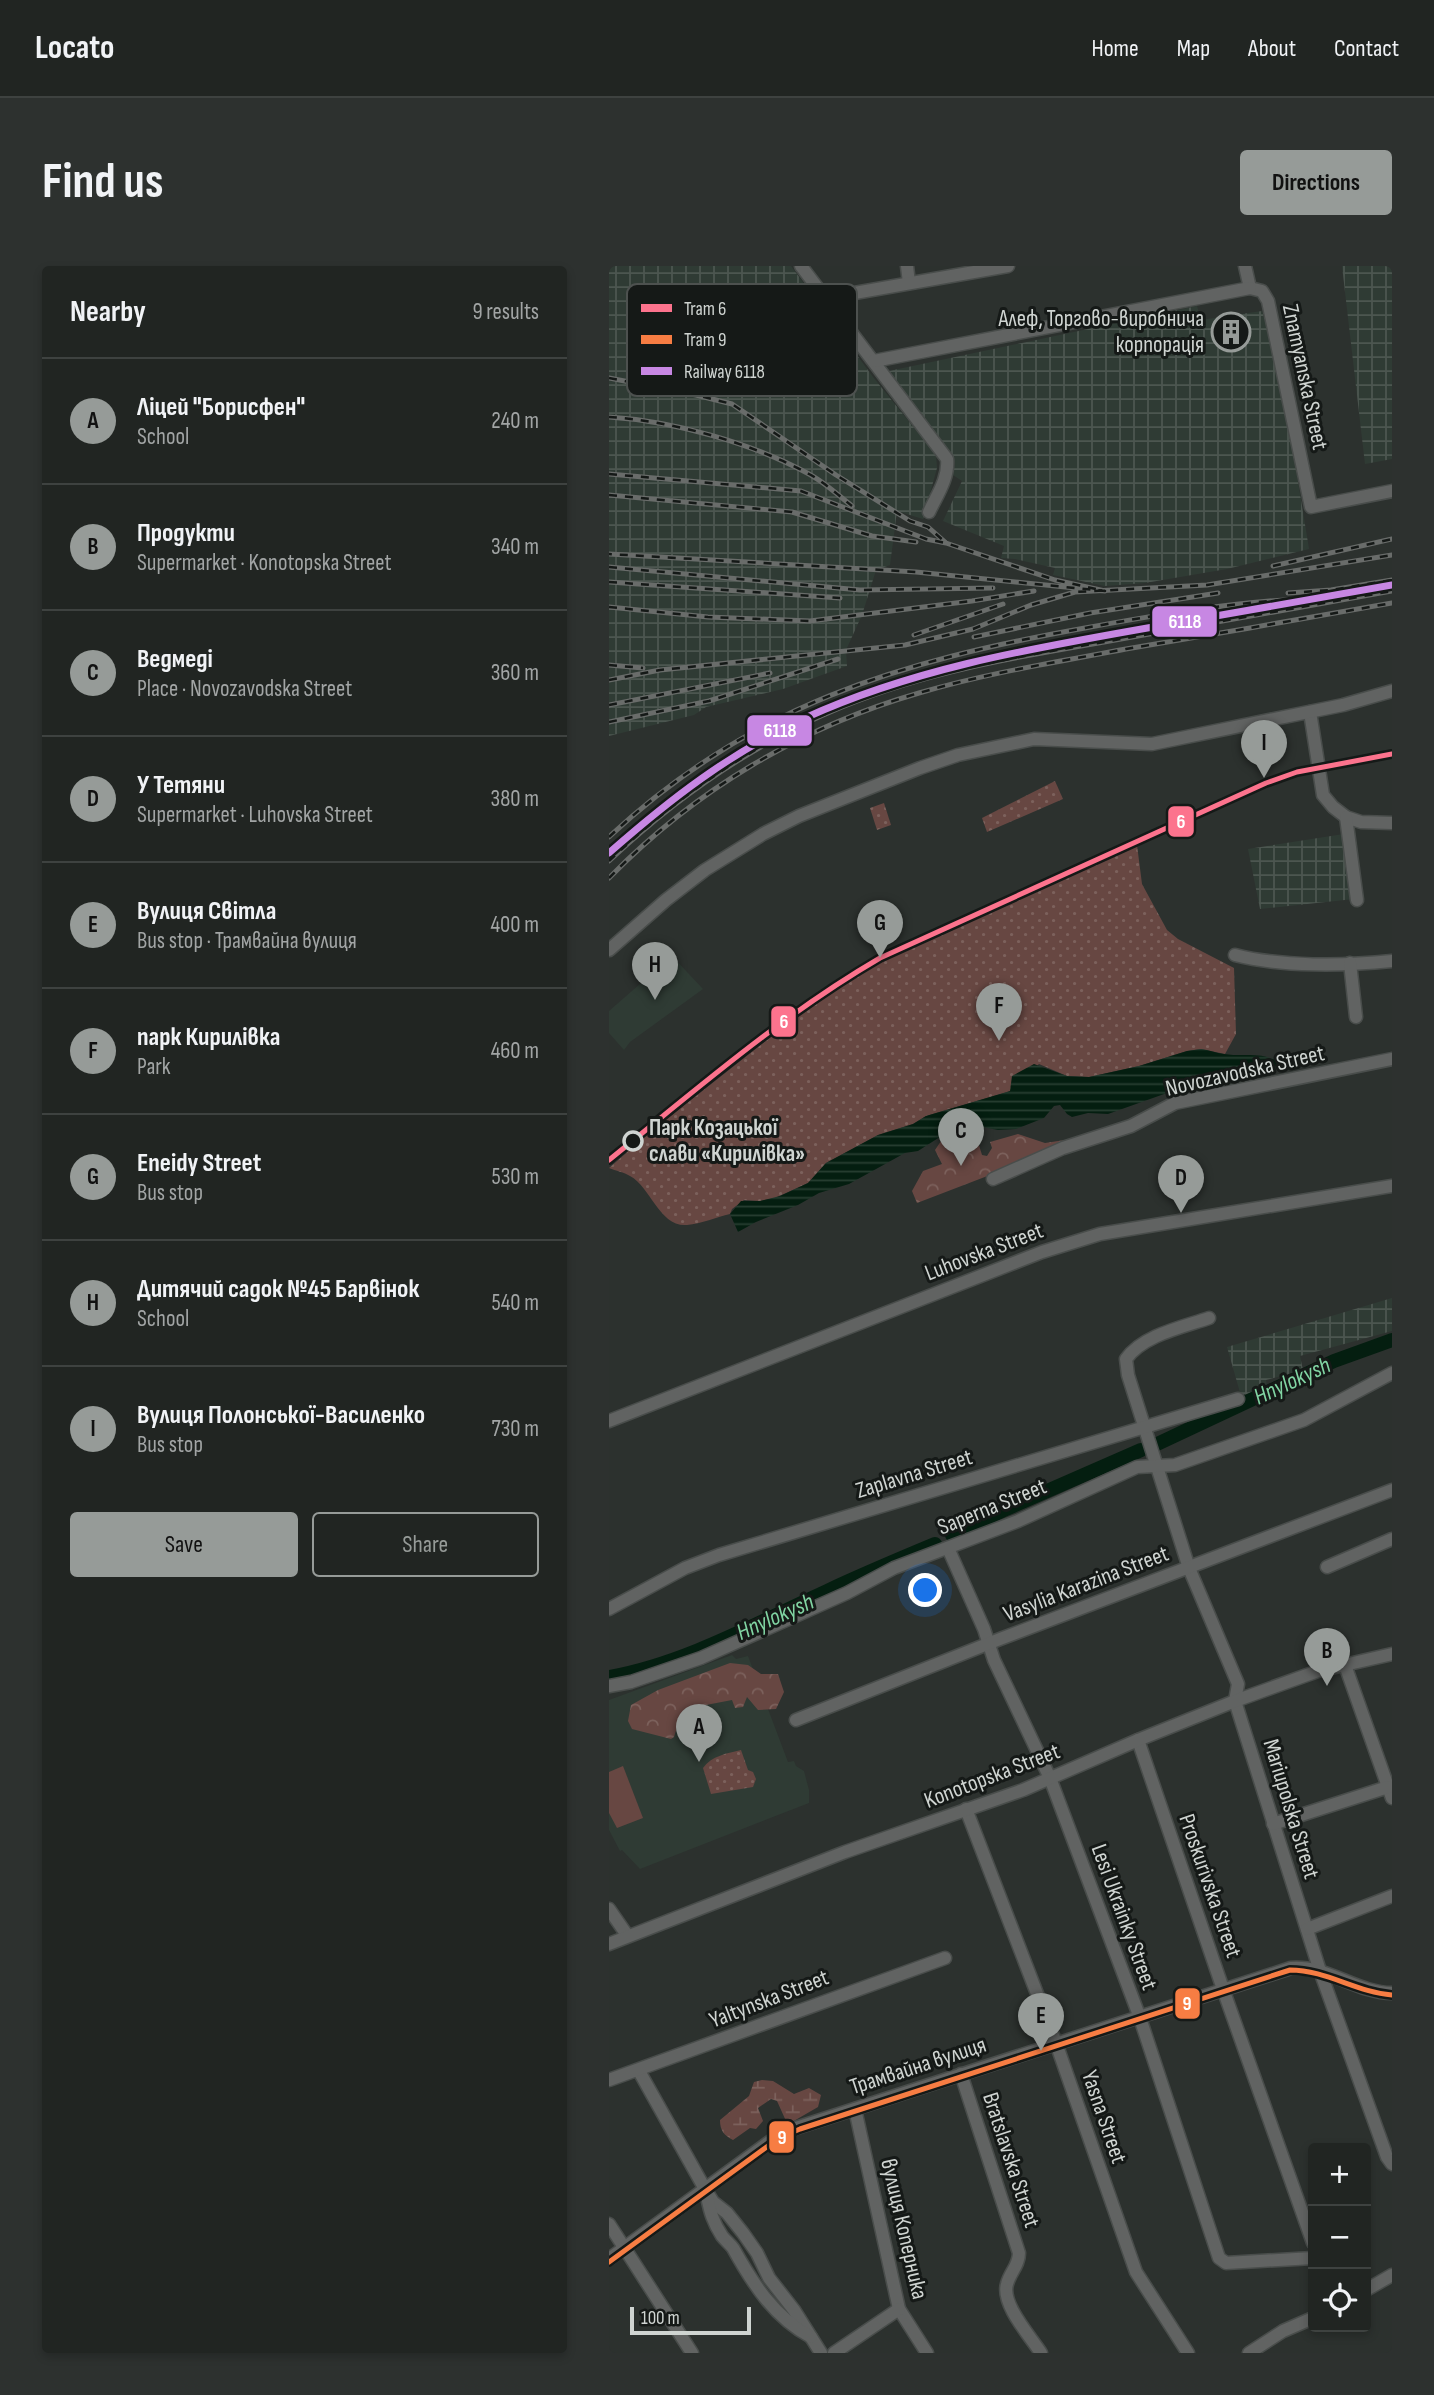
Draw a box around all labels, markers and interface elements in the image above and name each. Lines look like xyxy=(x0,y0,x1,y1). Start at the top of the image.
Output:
text: Locato xyxy=(35,28,114,68)
text: Home xyxy=(1091,34,1139,63)
text: Map xyxy=(1177,34,1210,63)
text: About xyxy=(1248,34,1296,63)
text: Contact xyxy=(1334,34,1399,63)
button: Directions xyxy=(1240,150,1392,215)
text: Find us xyxy=(42,153,164,212)
legend xyxy=(627,284,857,396)
text: Nearby xyxy=(70,294,146,330)
text: 9 results xyxy=(472,298,539,326)
text: Tram 6 xyxy=(684,298,726,321)
street label: Znamyanska Street xyxy=(1276,302,1334,452)
place label: Алеф, Торгово-виробнича корпорація xyxy=(998,305,1204,359)
building icon: Алеф, Торгово-виробнича корпорація xyxy=(1210,311,1252,353)
text: Tram 9 xyxy=(684,329,726,352)
text: Railway 6118 xyxy=(684,361,765,384)
text: Ліцей "Борисфен" xyxy=(137,392,305,423)
text: A xyxy=(88,407,98,435)
text: 240 m xyxy=(491,407,539,435)
text: School xyxy=(137,423,189,451)
text: Продукти xyxy=(137,518,235,549)
text: B xyxy=(88,533,98,561)
text: 340 m xyxy=(491,533,539,561)
text: Supermarket · Konotopska Street xyxy=(137,549,391,577)
line badge: 6118 xyxy=(1151,605,1218,638)
text: 6118 xyxy=(1169,611,1201,634)
text: Ведмеді xyxy=(137,644,213,675)
text: C xyxy=(87,659,99,687)
text: 360 m xyxy=(491,659,539,687)
text: Place · Novozavodska Street xyxy=(137,675,352,703)
line badge: 6118 xyxy=(746,714,813,747)
text: 6118 xyxy=(764,720,796,743)
pin: I xyxy=(1241,720,1287,778)
text: У Тетяни xyxy=(137,770,225,801)
text: D xyxy=(87,785,99,813)
text: 380 m xyxy=(491,785,539,813)
text: Supermarket · Luhovska Street xyxy=(137,801,373,829)
line badge: 6 xyxy=(1167,805,1195,838)
text: 6 xyxy=(1177,811,1186,834)
text: Вулиця Світла xyxy=(137,896,276,927)
pin: G xyxy=(857,900,903,958)
text: E xyxy=(88,911,98,939)
text: 400 m xyxy=(490,911,539,939)
text: Bus stop · Трамвайна вулиця xyxy=(137,927,357,955)
pin: H xyxy=(632,942,678,1000)
pin: F xyxy=(976,983,1022,1041)
line badge: 6 xyxy=(770,1005,797,1038)
text: 6 xyxy=(780,1011,789,1034)
text: парк Кирилівка xyxy=(137,1022,280,1053)
text: F xyxy=(88,1037,98,1065)
text: 460 m xyxy=(491,1037,539,1065)
street label: Novozavodska Street xyxy=(1163,1039,1327,1103)
text: Park xyxy=(137,1053,171,1081)
pin: C xyxy=(938,1108,984,1166)
place label: Парк Козацької слави «Кирилівка» xyxy=(649,1114,805,1168)
marker: Парк Козацької слави «Кирилівка» xyxy=(623,1131,643,1151)
text: Eneidy Street xyxy=(137,1148,261,1179)
pin: D xyxy=(1158,1155,1204,1213)
text: G xyxy=(87,1163,99,1191)
text: 530 m xyxy=(491,1163,539,1191)
text: Bus stop xyxy=(137,1179,203,1207)
street label: Luhovska Street xyxy=(921,1217,1047,1287)
text: Дитячий садок №45 Барвінок xyxy=(137,1274,419,1305)
text: H xyxy=(87,1289,99,1317)
text: 540 m xyxy=(491,1289,539,1317)
text: School xyxy=(137,1305,189,1333)
water label: Hnylokysh xyxy=(1249,1351,1335,1411)
text: Вулиця Полонської-Василенко xyxy=(137,1400,425,1431)
text: I xyxy=(90,1415,96,1443)
text: 730 m xyxy=(491,1415,539,1443)
text: Bus stop xyxy=(137,1431,203,1459)
street label: Zaplavna Street xyxy=(852,1443,976,1505)
street label: Saperna Street xyxy=(933,1472,1051,1542)
button: Save xyxy=(70,1512,298,1577)
button: Share xyxy=(312,1512,539,1577)
street label: Vasylia Karazina Street xyxy=(999,1540,1173,1628)
your location xyxy=(908,1573,942,1607)
water label: Hnylokysh xyxy=(732,1587,818,1647)
pin: B xyxy=(1304,1628,1350,1686)
pin: A xyxy=(676,1704,722,1762)
street label: Mariupolska Street xyxy=(1256,1736,1326,1882)
street label: Konotopska Street xyxy=(920,1737,1064,1815)
street label: Proskurivska Street xyxy=(1172,1811,1248,1961)
street label: Lesi Ukrainky Street xyxy=(1085,1840,1163,1994)
street label: Yaltynska Street xyxy=(705,1963,833,2035)
line badge: 9 xyxy=(1174,1987,1201,2020)
pin: E xyxy=(1018,1993,1064,2051)
text: 9 xyxy=(1182,1993,1192,2016)
street label: Трамвайна вулиця xyxy=(846,2031,990,2101)
street label: Yasna Street xyxy=(1075,2067,1133,2167)
street label: Bratslavska Street xyxy=(976,2089,1046,2231)
line badge: 9 xyxy=(768,2120,795,2154)
text: 9 xyxy=(777,2127,787,2150)
map controls xyxy=(1308,2143,1371,2332)
button: + xyxy=(1308,2143,1371,2206)
street label: вулиця Коперника xyxy=(874,2156,934,2302)
button: − xyxy=(1308,2206,1371,2269)
button: locate xyxy=(1308,2269,1371,2332)
scale bar xyxy=(630,2304,751,2336)
text: 100 m xyxy=(641,2307,680,2330)

